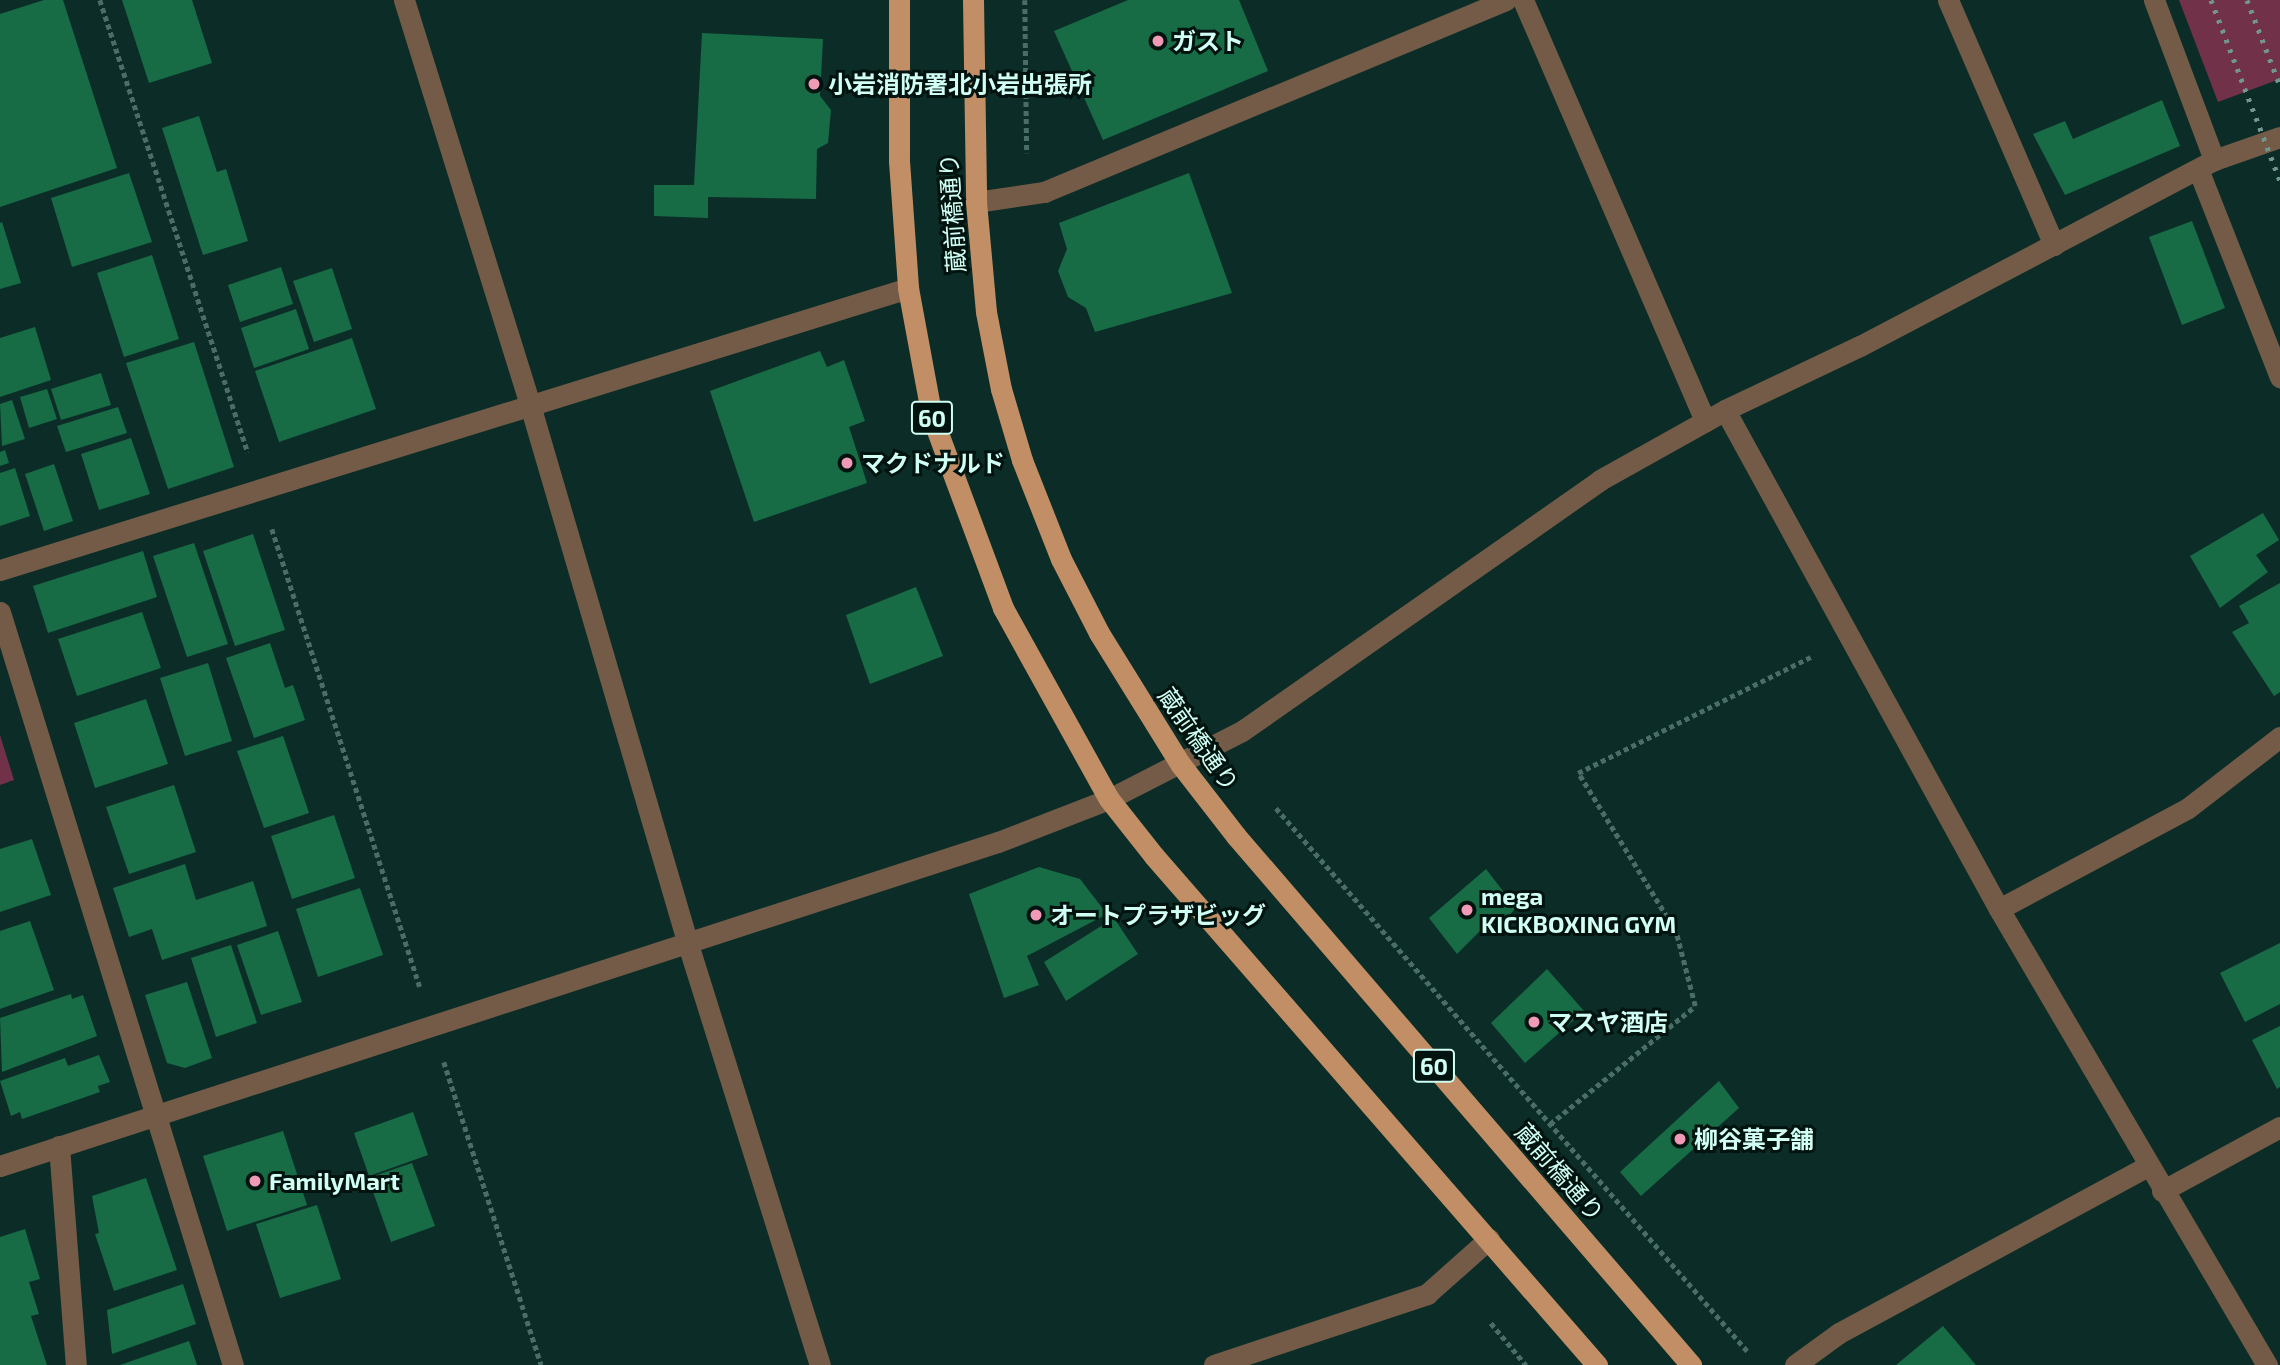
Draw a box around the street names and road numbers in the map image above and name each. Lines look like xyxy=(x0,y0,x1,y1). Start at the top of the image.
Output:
street label: 蔵前橋通り xyxy=(933,152,971,274)
road number: 60 xyxy=(909,398,955,438)
street label: 蔵前橋通り xyxy=(1153,682,1245,796)
road number: 60 xyxy=(1411,1046,1457,1086)
street label: 蔵前橋通り xyxy=(1510,1117,1610,1227)

